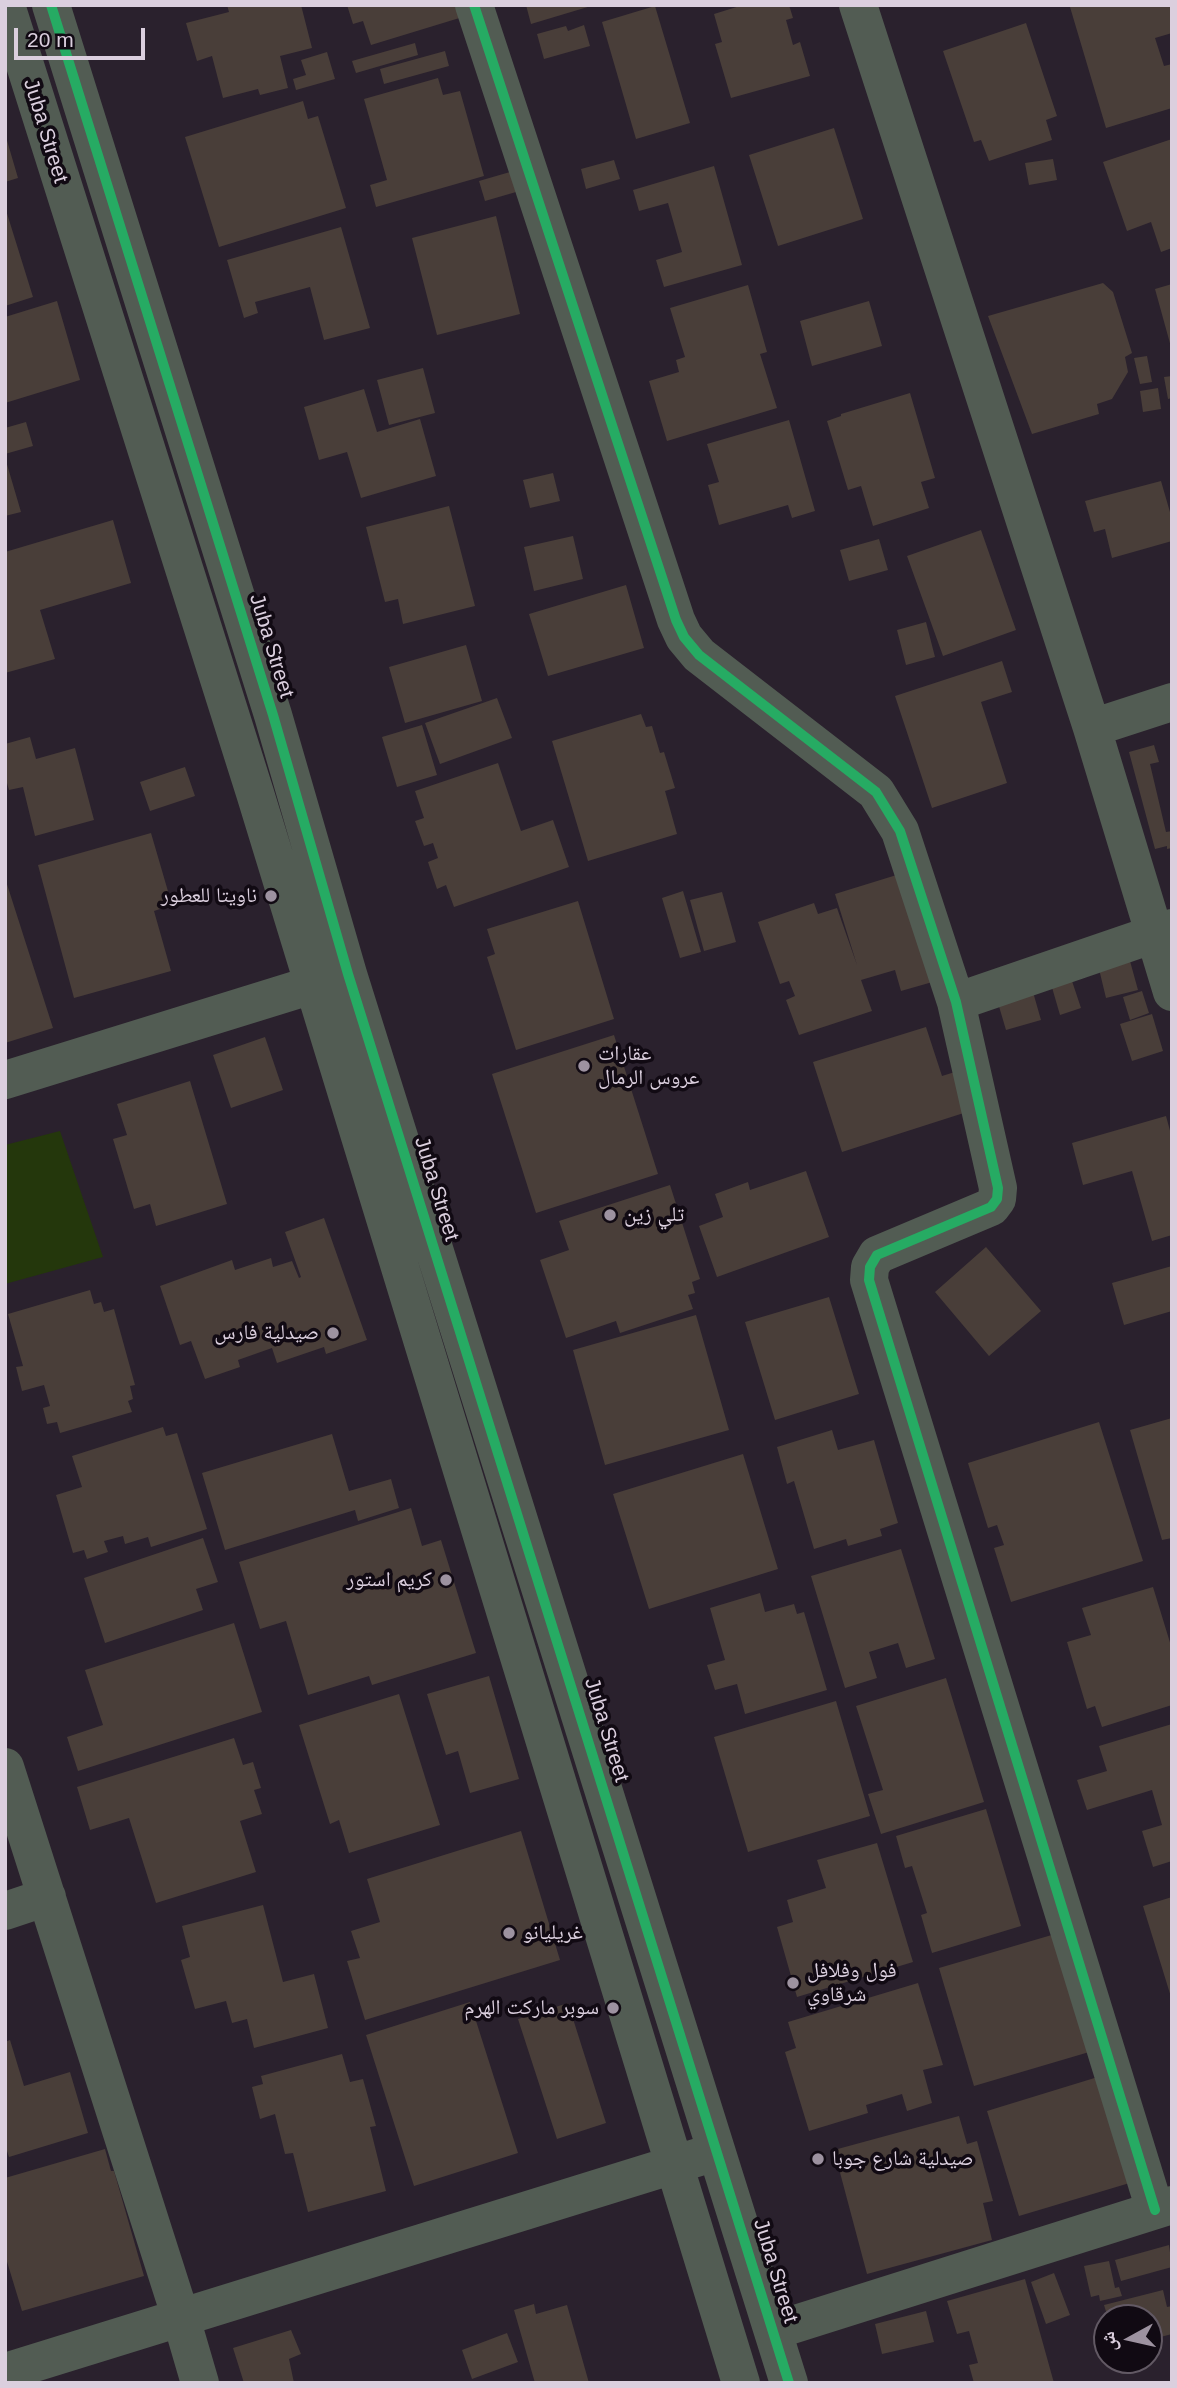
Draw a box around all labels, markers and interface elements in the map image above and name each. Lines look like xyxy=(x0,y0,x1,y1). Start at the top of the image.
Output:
scale bar xyxy=(18,14,149,58)
text: 20 m xyxy=(27,28,74,51)
street label: Juba Street xyxy=(17,76,73,186)
street label: Juba Street xyxy=(243,591,299,701)
place label: ناويتا للعطور xyxy=(161,883,257,909)
marker: ناويتا للعطور xyxy=(263,888,279,904)
place label: عقارات عروس الرمال xyxy=(598,1041,699,1091)
marker: عقارات عروس الرمال xyxy=(576,1058,592,1074)
street label: Juba Street xyxy=(408,1134,464,1244)
place label: تلي زين xyxy=(624,1202,684,1228)
marker: تلي زين xyxy=(602,1207,618,1223)
place label: صيدلية فارس xyxy=(214,1320,319,1346)
marker: صيدلية فارس xyxy=(325,1325,341,1341)
place label: كريم استور xyxy=(346,1567,432,1593)
marker: كريم استور xyxy=(438,1572,454,1588)
street label: Juba Street xyxy=(578,1675,634,1785)
place label: غريليانو xyxy=(523,1920,583,1946)
marker: غريليانو xyxy=(501,1925,517,1941)
place label: فول وفلافل شرقاوي xyxy=(807,1958,897,2008)
marker: فول وفلافل شرقاوي xyxy=(785,1975,801,1991)
place label: سوبر ماركت الهرم xyxy=(464,1995,599,2021)
marker: سوبر ماركت الهرم xyxy=(605,2000,621,2016)
place label: صيدلية شارع جوبا xyxy=(832,2146,973,2172)
marker: صيدلية شارع جوبا xyxy=(810,2151,826,2167)
street label: Juba Street xyxy=(747,2216,803,2326)
north arrow xyxy=(1093,2304,1163,2374)
text: ش xyxy=(1097,2330,1120,2353)

